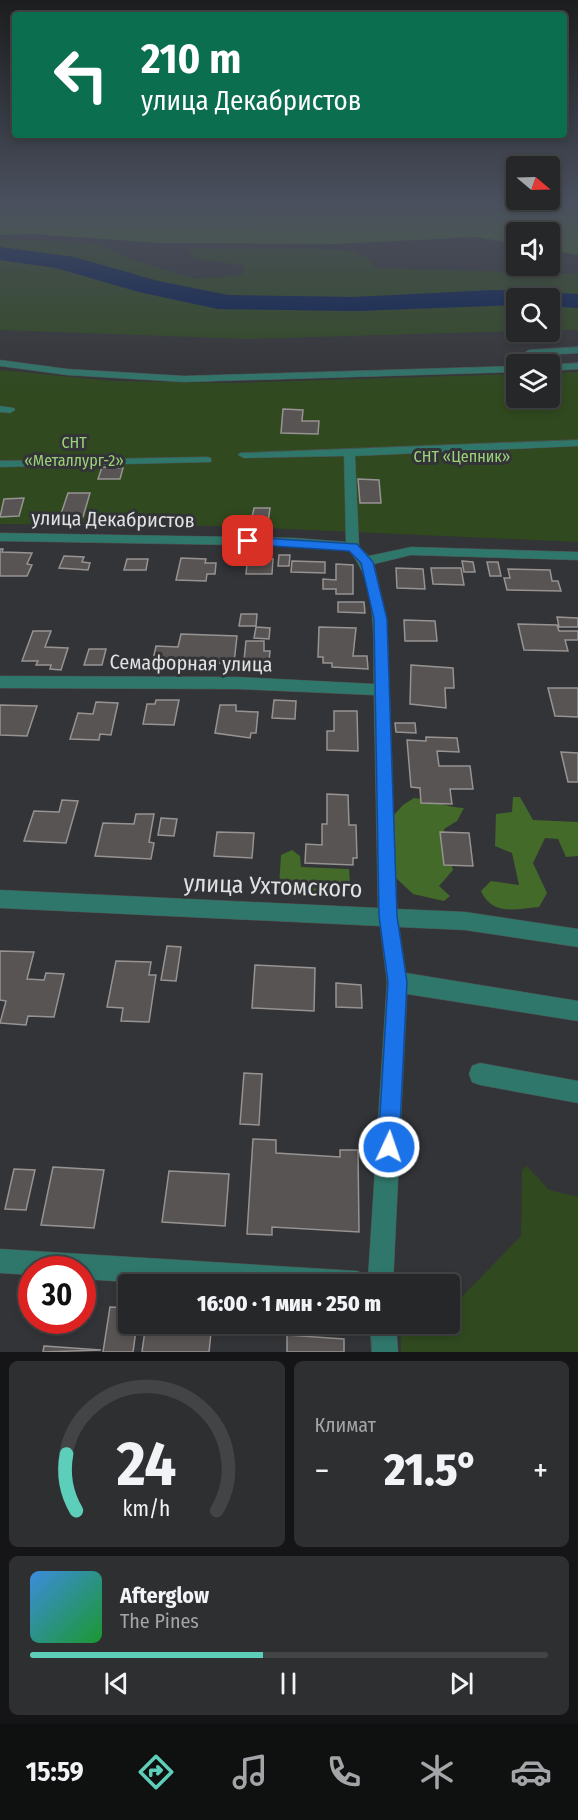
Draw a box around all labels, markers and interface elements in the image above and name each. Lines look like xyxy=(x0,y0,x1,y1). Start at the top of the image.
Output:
text: 210 m xyxy=(141,34,241,84)
icon: left xyxy=(42,36,120,114)
text: улица Декабристов xyxy=(141,85,361,117)
north arrow xyxy=(506,156,560,210)
map controls xyxy=(506,156,560,408)
button: sound xyxy=(506,222,560,276)
button: search xyxy=(506,288,560,342)
button: layers xyxy=(506,354,560,408)
park label: СНТ «Металлург-2» xyxy=(24,433,124,470)
park label: СНТ «Цепник» xyxy=(414,447,510,466)
street label: улица Декабристов xyxy=(31,506,195,532)
pin xyxy=(222,515,273,566)
icon: arrive xyxy=(231,524,264,557)
street label: Семафорная улица xyxy=(109,650,273,676)
street label: улица Ухтомского xyxy=(183,869,363,903)
position arrow xyxy=(357,1115,421,1179)
speed limit sign: 30 xyxy=(18,1256,96,1334)
text: 16:00 · 1 мин · 250 m xyxy=(197,1290,381,1317)
text: Климат xyxy=(315,1413,376,1437)
text: 24 xyxy=(116,1427,177,1502)
text: 21.5° xyxy=(384,1443,478,1497)
text: − xyxy=(315,1451,329,1491)
text: + xyxy=(533,1451,548,1491)
text: km/h xyxy=(123,1496,171,1522)
text: Afterglow xyxy=(120,1582,209,1609)
text: The Pines xyxy=(120,1609,199,1633)
icon: previous xyxy=(100,1667,133,1700)
icon: pause xyxy=(272,1667,305,1700)
icon: next xyxy=(445,1667,478,1700)
icon: directions xyxy=(135,1751,177,1793)
icon: music xyxy=(229,1751,271,1793)
icon: phone xyxy=(323,1751,365,1793)
icon: climate xyxy=(416,1751,458,1793)
icon: car xyxy=(510,1751,552,1793)
text: 15:59 xyxy=(26,1756,84,1788)

